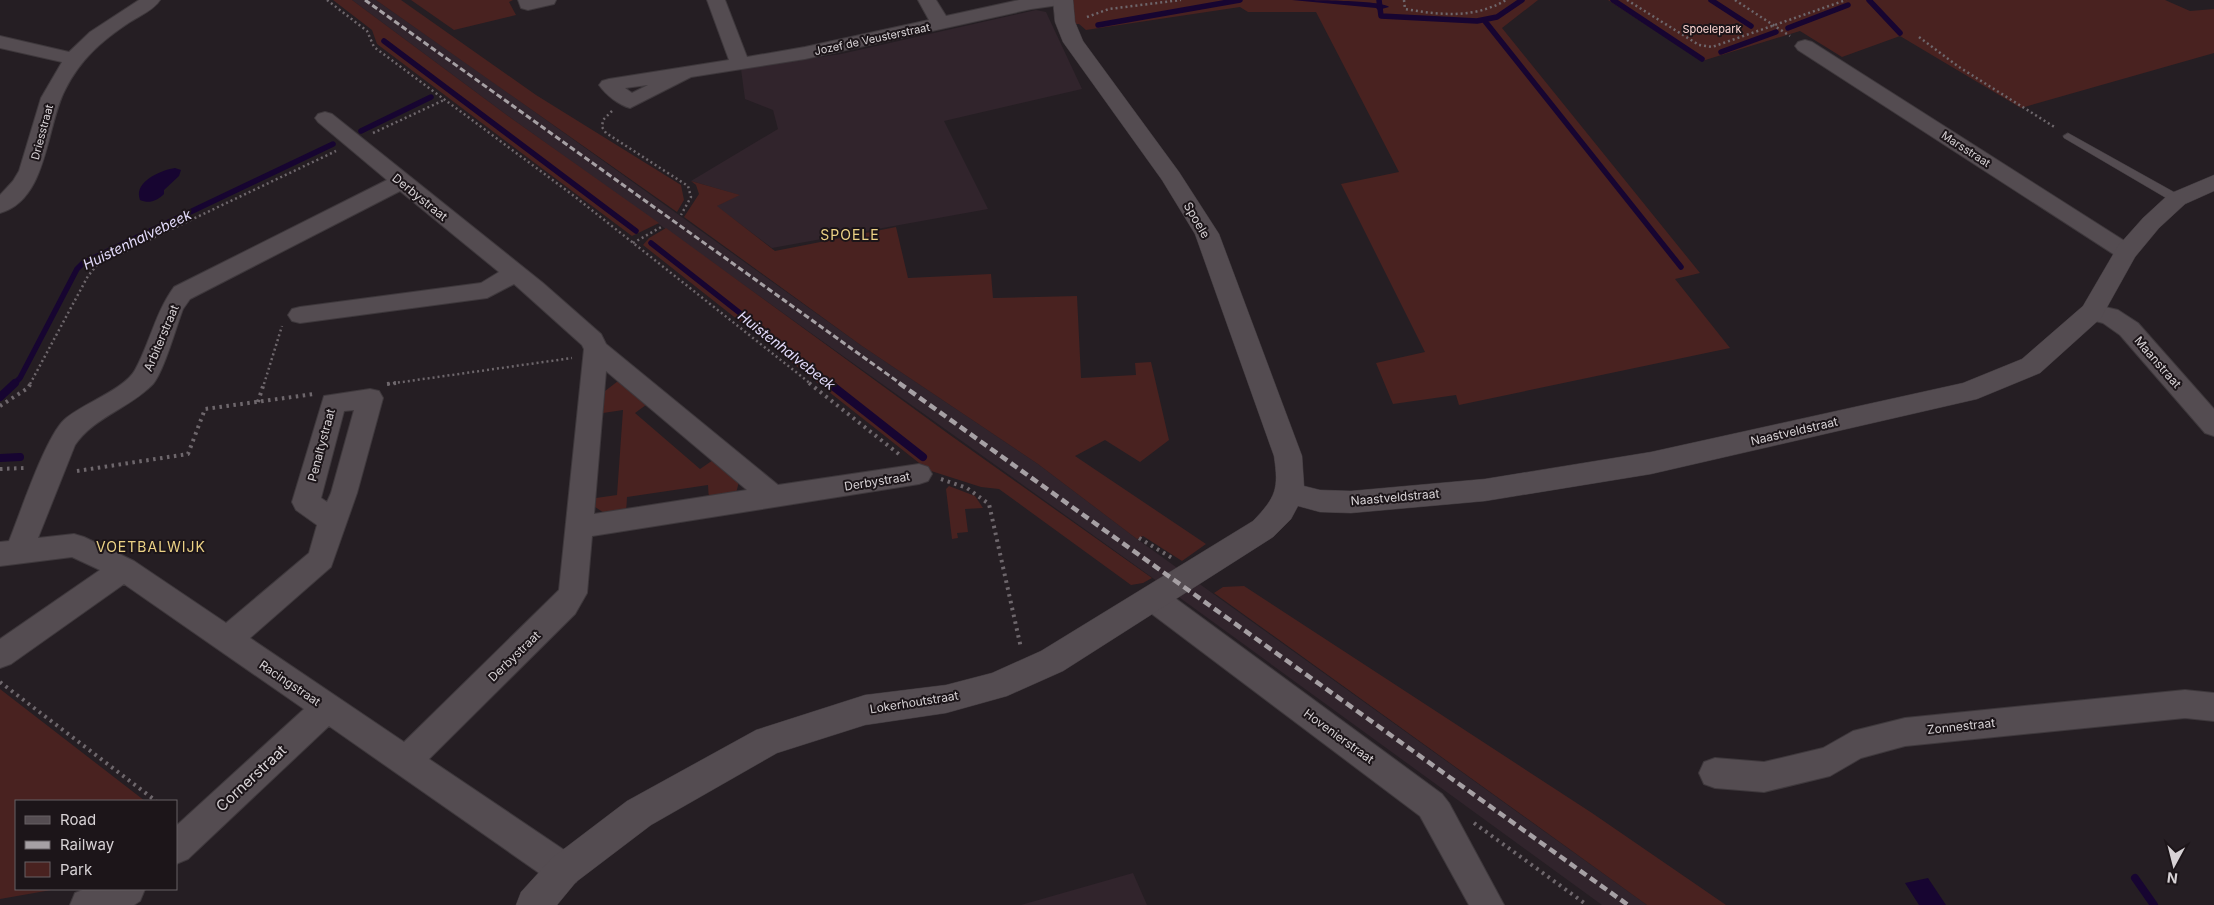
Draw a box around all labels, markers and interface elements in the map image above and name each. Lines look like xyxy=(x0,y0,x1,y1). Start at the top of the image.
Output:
street label: Jozef de Veusterstraat xyxy=(813,20,931,58)
park label: Spoelepark xyxy=(1682,22,1742,36)
street label: Driesstraat xyxy=(28,102,56,161)
street label: Marsstraat xyxy=(1939,128,1993,170)
street label: Derbystraat xyxy=(389,170,451,224)
street label: Spoele xyxy=(1181,199,1213,241)
water label: Huistenhalvebeek xyxy=(80,205,194,273)
district label: SPOELE xyxy=(820,226,880,243)
street label: Arbiterstraat xyxy=(140,302,182,373)
water label: Huistenhalvebeek xyxy=(735,307,839,393)
street label: Maanstraat xyxy=(2131,333,2185,391)
street label: Penaltystraat xyxy=(304,407,338,483)
street label: Naastveldstraat xyxy=(1749,414,1839,448)
street label: Derbystraat xyxy=(843,468,911,494)
street label: Naastveldstraat xyxy=(1350,486,1440,508)
district label: VOETBALWIJK xyxy=(96,538,206,555)
street label: Derbystraat xyxy=(485,627,543,684)
street label: Racingstraat xyxy=(256,657,324,709)
street label: Lokerhoutstraat xyxy=(869,688,959,716)
street label: Hovenierstraat xyxy=(1301,706,1377,767)
street label: Zonnestraat xyxy=(1926,715,1996,737)
street label: Cornerstraat xyxy=(212,741,290,815)
legend xyxy=(15,800,178,890)
text: Road xyxy=(60,810,96,829)
text: Railway xyxy=(60,835,115,854)
north arrow xyxy=(2149,840,2199,890)
text: Park xyxy=(60,860,93,879)
text: N xyxy=(2166,869,2179,887)

